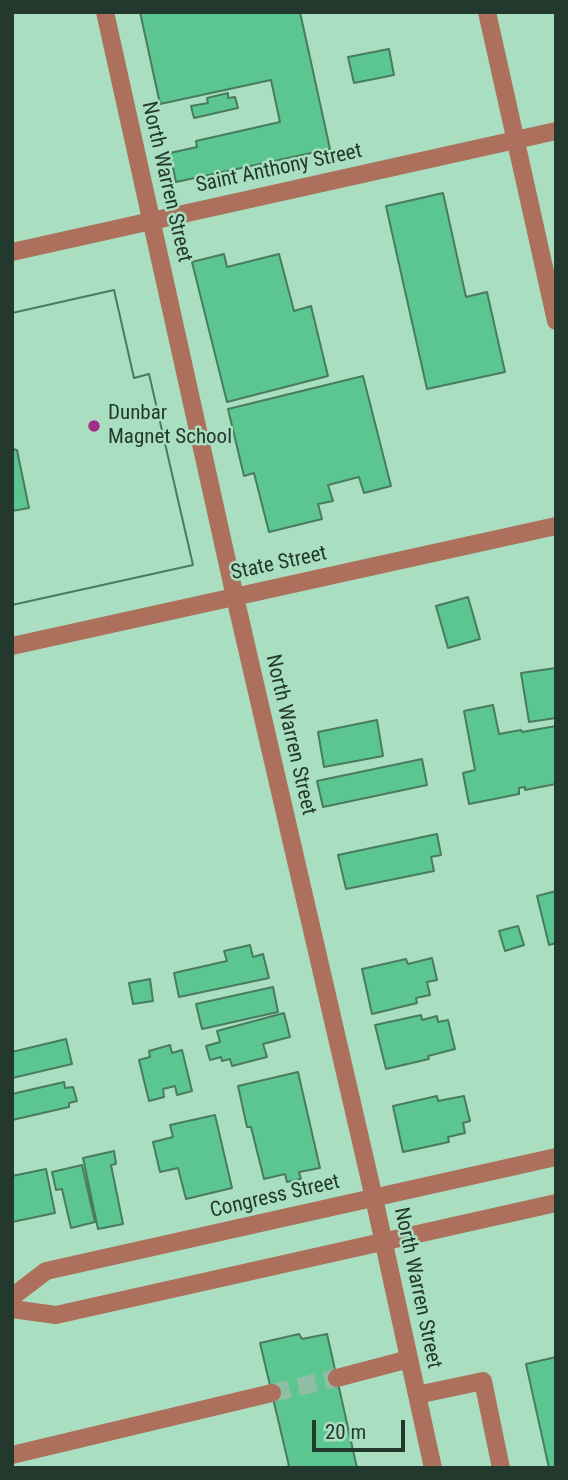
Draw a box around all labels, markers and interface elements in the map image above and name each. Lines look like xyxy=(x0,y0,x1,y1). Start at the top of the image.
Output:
street label: North Warren Street xyxy=(135,99,197,265)
street label: Saint Anthony Street xyxy=(194,139,364,199)
place label: Dunbar Magnet School xyxy=(108,401,232,451)
marker: Dunbar Magnet School xyxy=(86,418,102,434)
street label: State Street xyxy=(229,542,329,586)
street label: North Warren Street xyxy=(259,652,321,818)
street label: Congress Street xyxy=(208,1170,342,1224)
street label: North Warren Street xyxy=(388,1205,446,1371)
scale bar xyxy=(316,1406,409,1450)
text: 20 m xyxy=(325,1420,366,1444)

